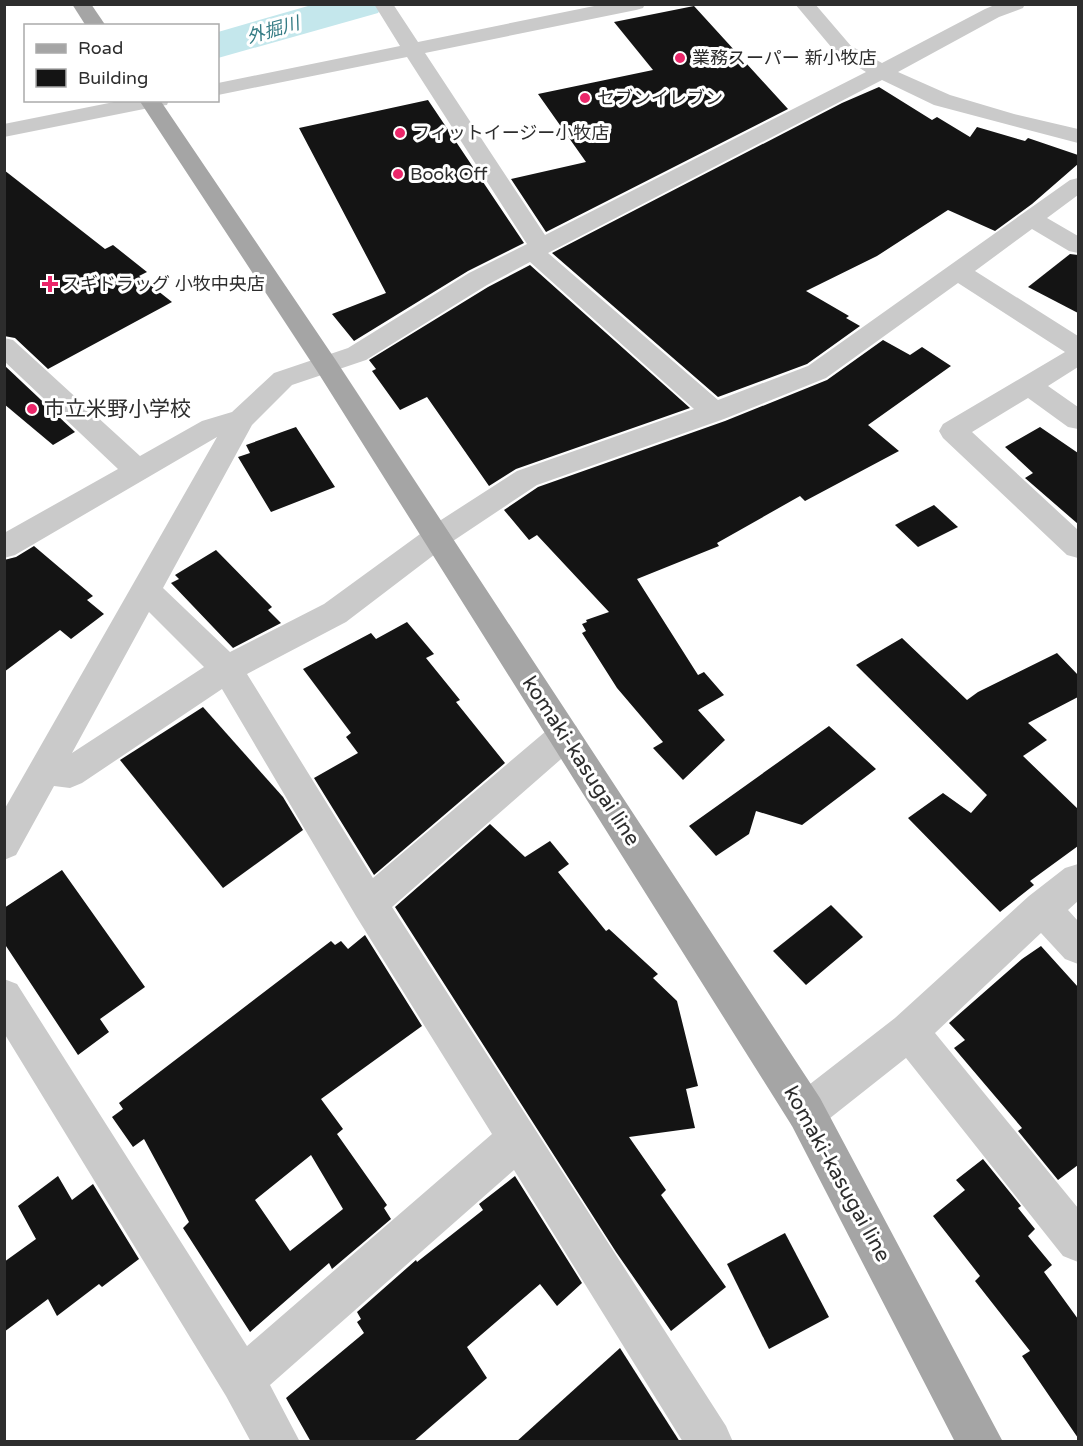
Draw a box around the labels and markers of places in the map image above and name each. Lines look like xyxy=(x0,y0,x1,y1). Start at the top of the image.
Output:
place label: 業務スーパー 新小牧店 xyxy=(692,47,877,69)
marker: 業務スーパー 新小牧店 xyxy=(673,51,687,65)
place label: セブンイレブン xyxy=(597,87,723,109)
marker: セブンイレブン xyxy=(578,91,592,105)
place label: フィットイージー小牧店 xyxy=(412,122,609,144)
marker: フィットイージー小牧店 xyxy=(393,126,407,140)
place label: Book Off xyxy=(410,163,487,185)
marker: Book Off xyxy=(391,167,405,181)
place label: スギドラッグ 小牧中央店 xyxy=(62,273,265,295)
marker: スギドラッグ 小牧中央店 xyxy=(43,277,57,291)
place label: 市立米野小学校 xyxy=(44,397,191,422)
marker: 市立米野小学校 xyxy=(25,402,39,416)

